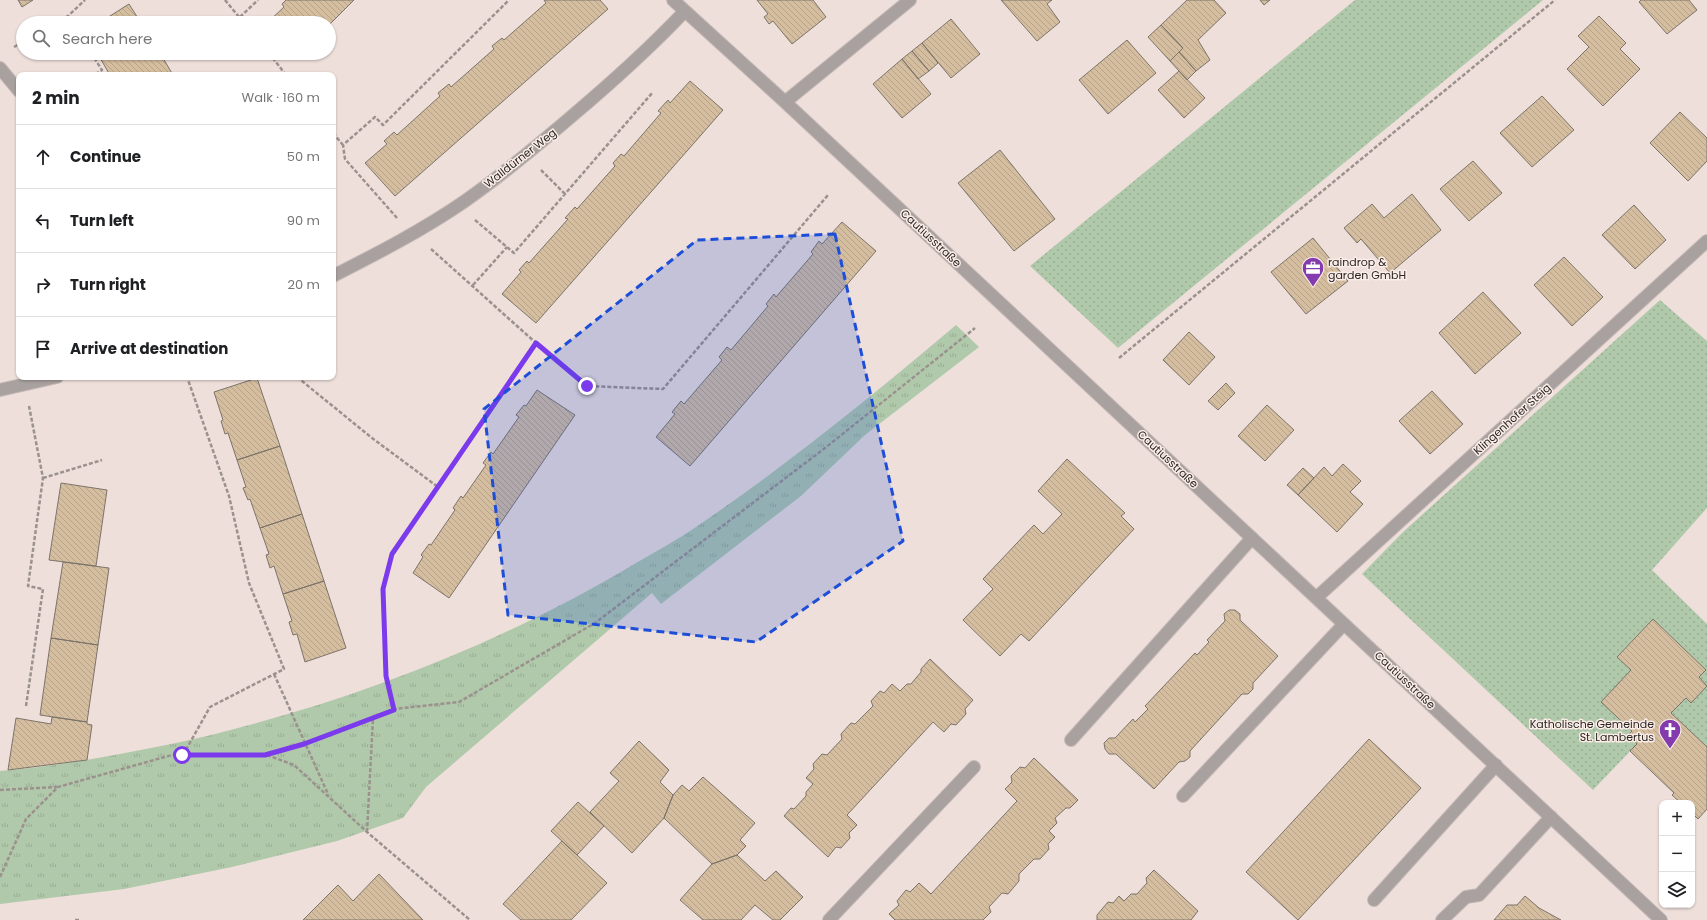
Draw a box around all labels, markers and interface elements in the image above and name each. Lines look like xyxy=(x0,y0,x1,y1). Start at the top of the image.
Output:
search box xyxy=(16,16,336,60)
icon: search xyxy=(30,27,52,49)
text: Search here xyxy=(62,28,152,49)
text: 2 min xyxy=(32,86,80,110)
text: Walk · 160 m xyxy=(241,88,320,107)
street label: Walldürner Weg xyxy=(480,125,560,191)
icon: ahead xyxy=(32,146,54,168)
text: Continue xyxy=(70,146,141,167)
text: 50 m xyxy=(287,147,320,166)
street label: Cautiusstraße xyxy=(897,206,965,271)
icon: left xyxy=(32,210,54,232)
text: Turn left xyxy=(70,210,134,231)
text: 90 m xyxy=(287,211,320,230)
place label: raindrop & garden GmbH xyxy=(1328,254,1406,283)
office icon: raindrop & garden GmbH xyxy=(1300,255,1326,288)
icon: right xyxy=(32,274,54,296)
text: Turn right xyxy=(70,274,146,295)
text: 20 m xyxy=(287,275,320,294)
icon: arrive xyxy=(32,338,54,360)
text: Arrive at destination xyxy=(70,338,228,359)
route end xyxy=(578,377,596,395)
street label: Klingenhofer Steig xyxy=(1470,380,1554,458)
street label: Cautiusstraße xyxy=(1134,427,1202,492)
street label: Cautiusstraße xyxy=(1371,648,1439,713)
place label: Katholische Gemeinde St. Lambertus xyxy=(1530,716,1654,745)
church icon: Katholische Gemeinde St. Lambertus xyxy=(1657,717,1683,750)
route start xyxy=(173,746,191,764)
map controls xyxy=(1659,800,1695,908)
button: + xyxy=(1659,800,1695,836)
button: − xyxy=(1659,836,1695,872)
button: layers xyxy=(1659,872,1695,908)

